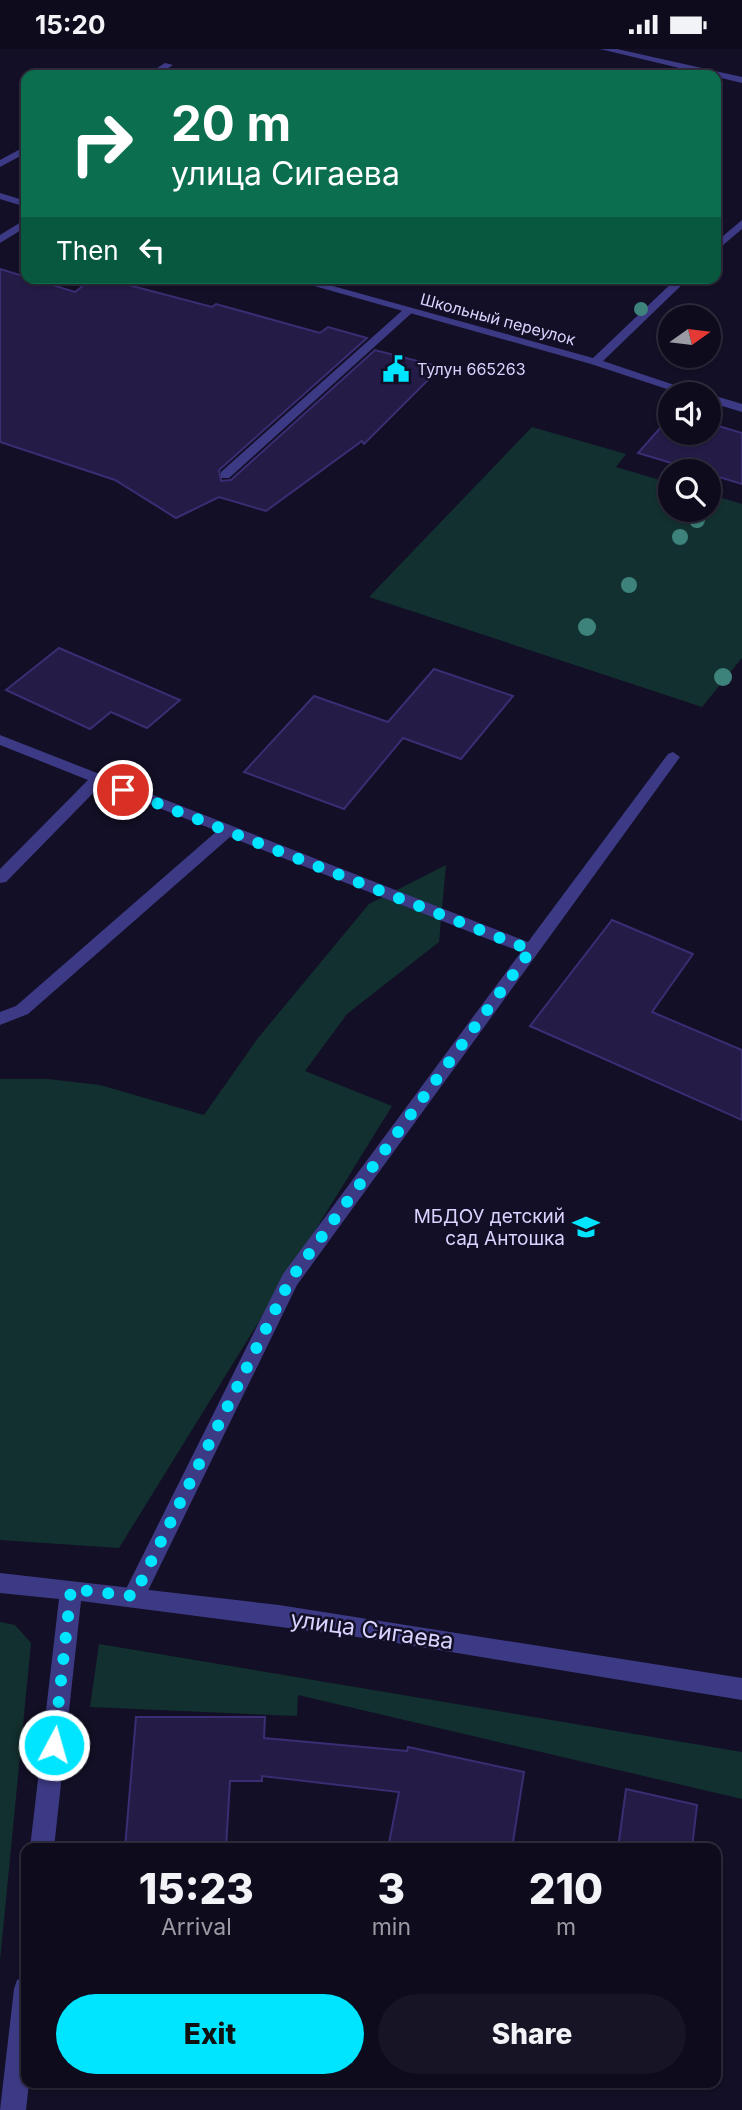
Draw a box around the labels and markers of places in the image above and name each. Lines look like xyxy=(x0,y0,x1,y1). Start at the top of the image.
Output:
public building icon: Тулун 665263 xyxy=(381,354,411,384)
place label: Тулун 665263 xyxy=(417,359,526,379)
pin xyxy=(93,760,153,820)
place label: МБДОУ детский сад Антошка xyxy=(414,1205,565,1250)
school or university icon: МБДОУ детский сад Антошка xyxy=(571,1212,601,1242)

